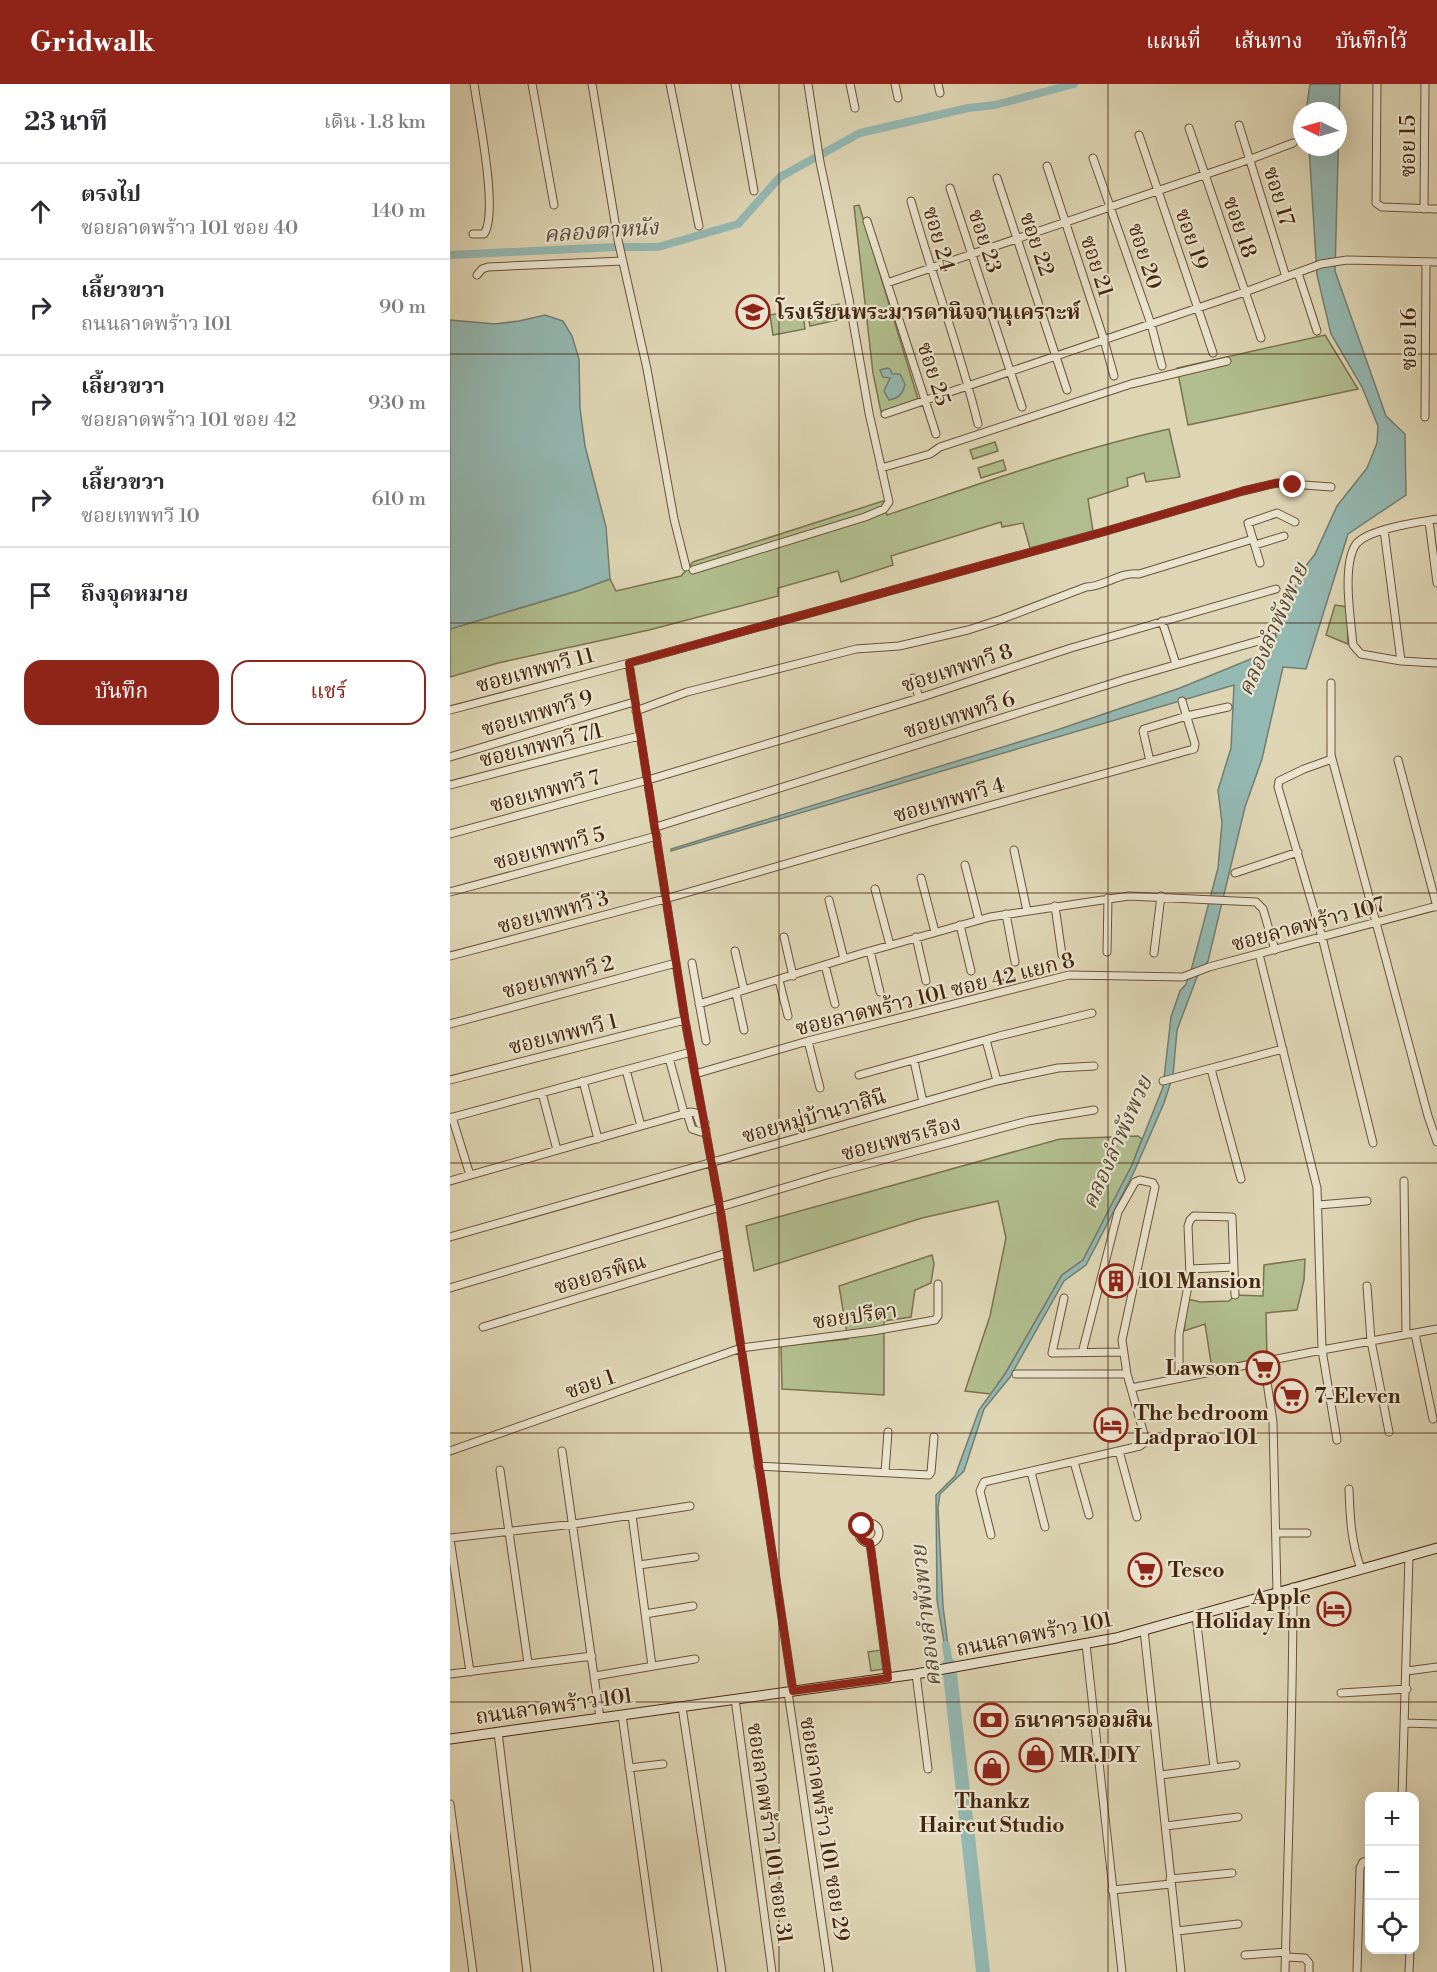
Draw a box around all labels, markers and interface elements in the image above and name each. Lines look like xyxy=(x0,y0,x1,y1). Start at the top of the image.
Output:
text: Gridwalk xyxy=(30,25,154,60)
text: แผนที่ xyxy=(1146,29,1201,55)
text: เส้นทาง xyxy=(1234,29,1302,55)
text: บันทึกไว้ xyxy=(1335,29,1407,55)
north arrow xyxy=(1293,102,1347,156)
text: 23 นาที xyxy=(24,106,108,138)
text: เดิน · 1.8 km xyxy=(324,110,426,135)
street label: ซอย 15 xyxy=(1396,115,1422,177)
street label: ซอย 17 xyxy=(1257,164,1299,229)
text: ตรงไป xyxy=(81,181,141,208)
street label: ซอย 18 xyxy=(1216,193,1262,262)
icon: ahead xyxy=(24,195,57,228)
text: 140 m xyxy=(371,199,426,224)
street label: ซอย 24 xyxy=(916,204,960,275)
street label: ซอย 19 xyxy=(1169,205,1214,273)
street label: ซอย 23 xyxy=(962,206,1007,276)
street label: ซอย 22 xyxy=(1013,209,1059,280)
water label: คลองตาหนัง xyxy=(543,214,660,249)
text: ซอยลาดพร้าว 101 ซอย 40 xyxy=(81,216,298,241)
street label: ซอย 20 xyxy=(1121,220,1167,293)
street label: ซอย 21 xyxy=(1074,232,1118,300)
text: เลี้ยวขวา xyxy=(81,277,165,304)
icon: right xyxy=(24,291,57,324)
school or university icon: โรงเรียนพระมารดานิจจานุเคราะห์ xyxy=(735,294,771,330)
text: 90 m xyxy=(379,295,426,320)
place label: โรงเรียนพระมารดานิจจานุเคราะห์ xyxy=(775,297,1081,326)
street label: ซอย 16 xyxy=(1397,307,1423,370)
text: ถนนลาดพร้าว 101 xyxy=(81,312,232,337)
street label: ซอย 25 xyxy=(911,339,956,409)
text: เลี้ยวขวา xyxy=(81,373,165,400)
icon: right xyxy=(24,387,57,420)
text: 930 m xyxy=(368,391,426,416)
text: ซอยลาดพร้าว 101 ซอย 42 xyxy=(81,408,296,433)
text: เลี้ยวขวา xyxy=(81,469,165,496)
route end xyxy=(1279,471,1305,497)
icon: right xyxy=(24,483,57,516)
text: 610 m xyxy=(372,487,426,512)
text: ซอยเทพทวี 10 xyxy=(81,504,200,529)
water label: คลองลำพังพวย xyxy=(1232,557,1315,700)
icon: arrive xyxy=(24,579,57,612)
text: ถึงจุดหมาย xyxy=(81,581,188,608)
street label: ซอยเทพทวี 8 xyxy=(899,639,1016,699)
street label: ซอยเทพทวี 11 xyxy=(473,643,597,699)
button: บันทึก xyxy=(24,660,219,725)
button: แชร์ xyxy=(231,660,426,725)
street label: ซอยเทพทวี 9 xyxy=(478,685,596,743)
street label: ซอยเทพทวี 6 xyxy=(900,687,1018,745)
street label: ซอยเทพทวี 7/1 xyxy=(477,718,606,774)
street label: ซอยเทพทวี 7 xyxy=(487,765,604,819)
street label: ซอยเทพทวี 4 xyxy=(891,773,1008,829)
street label: ซอยเทพทวี 5 xyxy=(491,822,608,876)
street label: ซอยเทพทวี 3 xyxy=(495,886,612,940)
street label: ซอยลาดพร้าว 107 xyxy=(1229,892,1388,958)
street label: ซอยลาดพร้าว 101 ซอย 42 แยก 8 xyxy=(793,948,1078,1042)
street label: ซอยเทพทวี 2 xyxy=(500,951,617,1005)
street label: ซอยเทพทวี 1 xyxy=(506,1009,620,1061)
water label: คลองลำพังพวย xyxy=(1076,1070,1159,1213)
street label: ซอยหมู่บ้านวาสินี xyxy=(739,1084,890,1150)
street label: ซอยเพชรเรือง xyxy=(839,1111,964,1167)
street label: ซอยอรพิณ xyxy=(551,1249,649,1301)
building icon: 101 Mansion xyxy=(1098,1263,1134,1299)
place label: 101 Mansion xyxy=(1139,1269,1261,1295)
street label: ซอยปรีดา xyxy=(811,1298,899,1336)
supermarket icon: Lawson xyxy=(1245,1350,1281,1386)
place label: Lawson xyxy=(1165,1356,1240,1382)
street label: ซอย 1 xyxy=(562,1364,619,1406)
supermarket icon: 7-Eleven xyxy=(1273,1378,1309,1414)
place label: 7-Eleven xyxy=(1314,1384,1401,1410)
place label: The bedroom Ladprao 101 xyxy=(1134,1401,1269,1451)
hotel icon: The bedroom Ladprao 101 xyxy=(1093,1407,1129,1443)
route start xyxy=(848,1512,874,1538)
water label: คลองลำพังพวย xyxy=(905,1542,947,1688)
supermarket icon: Tesco xyxy=(1127,1552,1163,1588)
place label: Tesco xyxy=(1168,1558,1225,1584)
place label: Apple Holiday Inn xyxy=(1195,1585,1311,1635)
hotel icon: Apple Holiday Inn xyxy=(1316,1591,1352,1627)
street label: ถนนลาดพร้าว 101 xyxy=(954,1607,1115,1663)
street label: ถนนลาดพร้าว 101 xyxy=(474,1683,635,1731)
bank icon: ธนาคารออมสิน xyxy=(973,1702,1009,1738)
place label: ธนาคารออมสิน xyxy=(1014,1708,1153,1734)
street label: ซอยลาดพร้าว 101 ซอย 29 xyxy=(793,1715,855,1943)
street label: ซอยลาดพร้าว 101 ซอย 31 xyxy=(741,1721,797,1945)
shop icon: MR.DIY xyxy=(1018,1737,1054,1773)
place label: MR.DIY xyxy=(1059,1743,1141,1769)
shop icon: Thankz Haircut Studio xyxy=(974,1750,1010,1786)
place label: Thankz Haircut Studio xyxy=(919,1789,1065,1839)
map controls xyxy=(1365,1792,1419,1954)
button: + xyxy=(1365,1792,1419,1846)
button: − xyxy=(1365,1846,1419,1900)
button: locate xyxy=(1365,1900,1419,1954)

